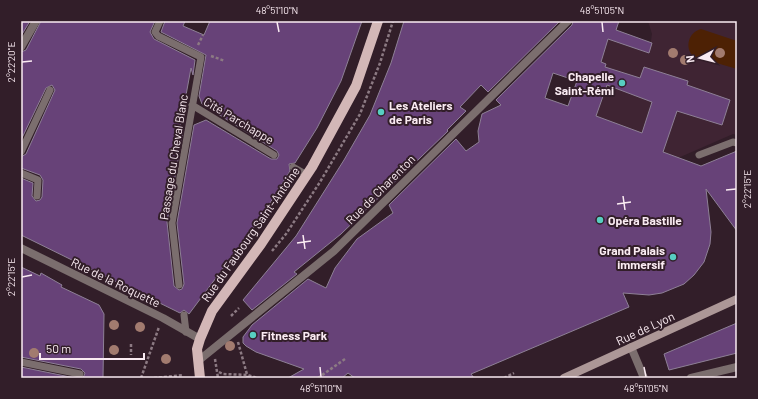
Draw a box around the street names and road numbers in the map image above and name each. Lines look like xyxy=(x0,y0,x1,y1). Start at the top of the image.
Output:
street label: Passage du Cheval Blanc xyxy=(156,93,190,221)
street label: Cité Parchappe xyxy=(201,94,277,146)
street label: Rue de Charenton xyxy=(342,151,418,227)
street label: Rue du Faubourg Saint-Antoine xyxy=(198,164,302,304)
street label: Rue de la Roquette xyxy=(69,254,163,310)
street label: Rue de Lyon xyxy=(614,308,676,348)

